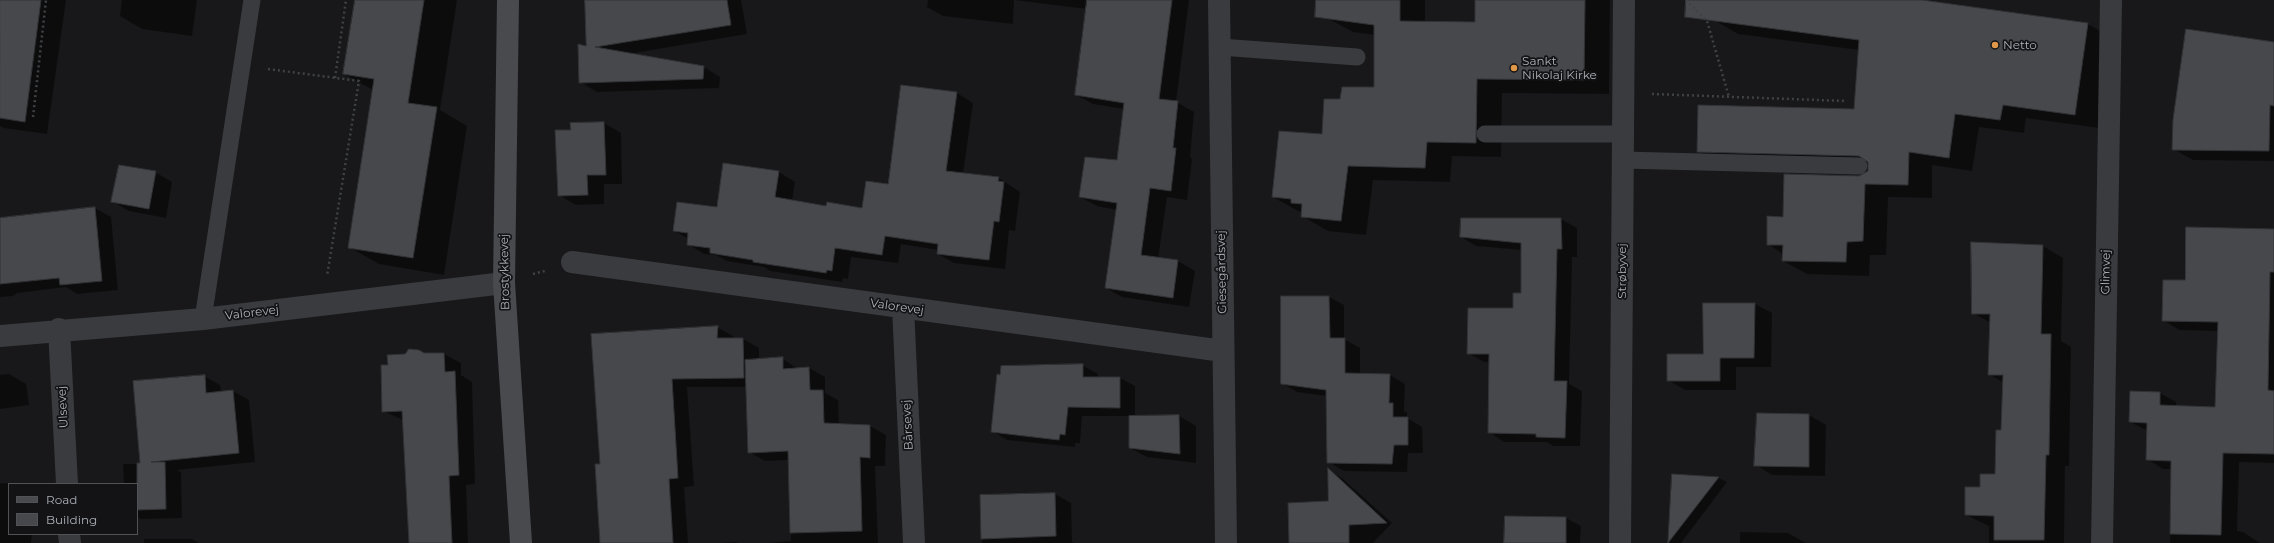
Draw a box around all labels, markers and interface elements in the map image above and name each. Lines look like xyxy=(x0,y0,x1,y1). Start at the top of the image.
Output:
place label: Netto xyxy=(2003,38,2037,52)
marker: Netto xyxy=(1990,40,2000,50)
place label: Sankt Nikolaj Kirke xyxy=(1522,54,1597,82)
marker: Sankt Nikolaj Kirke xyxy=(1509,63,1519,73)
street label: Giesegårdsvej xyxy=(1214,230,1230,314)
street label: Brostykkevej xyxy=(497,234,513,310)
street label: Strøbyvej xyxy=(1615,243,1629,299)
street label: Glimvej xyxy=(2098,249,2114,295)
street label: Valorevej xyxy=(869,296,925,318)
street label: Valorevej xyxy=(224,303,280,323)
street label: Ulsevej xyxy=(55,385,71,429)
street label: Bårsevej xyxy=(899,399,917,451)
legend xyxy=(8,483,138,535)
text: Road xyxy=(46,492,77,507)
text: Building xyxy=(46,512,97,527)

